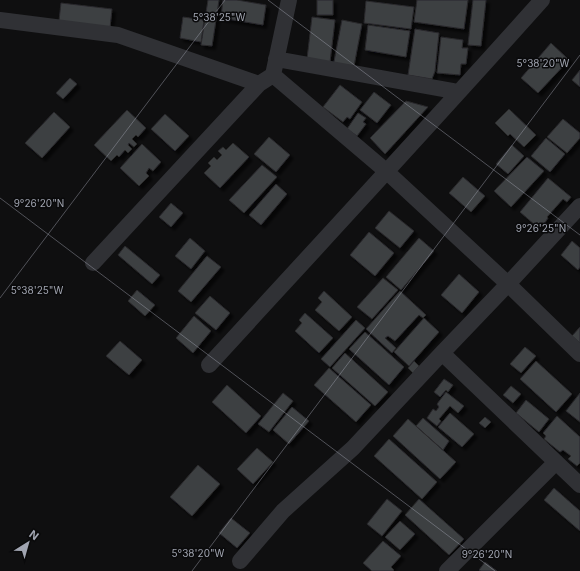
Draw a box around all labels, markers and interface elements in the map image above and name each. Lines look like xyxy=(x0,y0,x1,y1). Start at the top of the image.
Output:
text: 5°38'25"W xyxy=(193,11,245,23)
text: 5°38'20"W xyxy=(517,57,570,69)
text: 9°26'20"N xyxy=(14,197,64,209)
text: 9°26'25"N xyxy=(516,222,566,234)
text: 5°38'25"W xyxy=(11,284,63,296)
north arrow xyxy=(8,523,48,563)
text: N xyxy=(26,527,42,543)
text: 5°38'20"W xyxy=(172,547,225,559)
text: 9°26'20"N xyxy=(462,548,512,560)

